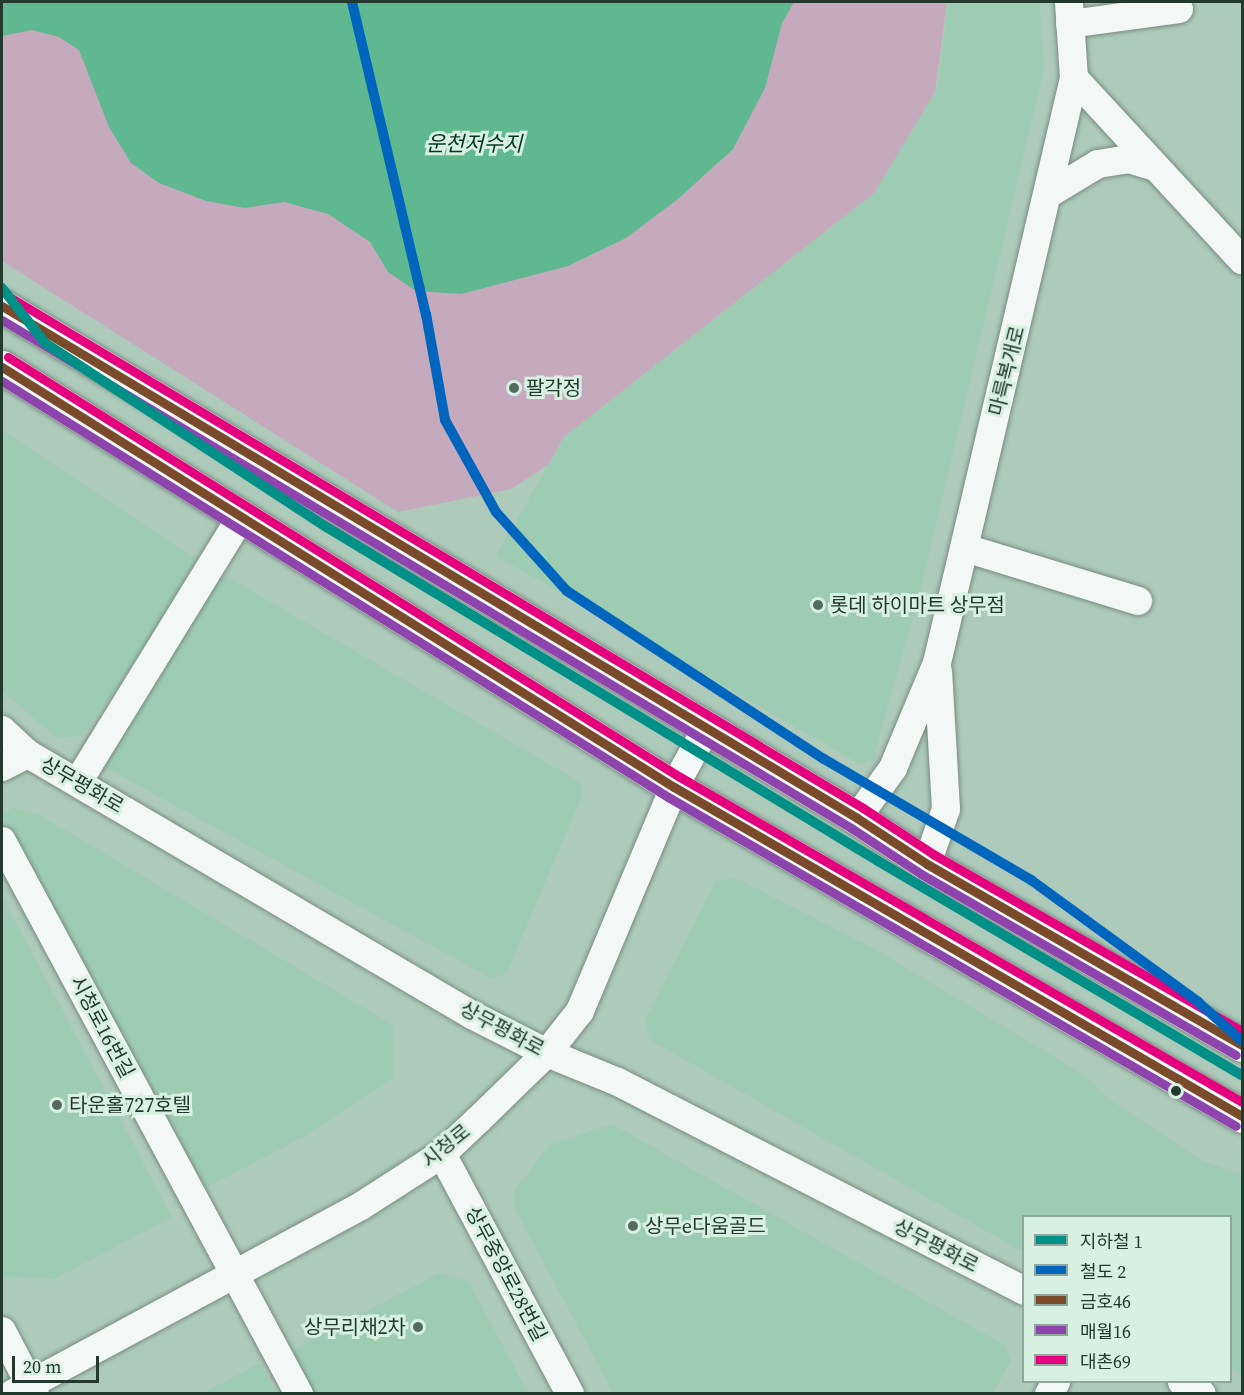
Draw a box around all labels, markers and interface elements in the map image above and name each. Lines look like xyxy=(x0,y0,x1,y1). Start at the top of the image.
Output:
water label: 운천저수지 xyxy=(426,131,522,157)
street label: 마륵복개로 xyxy=(984,323,1030,419)
place label: 팔각정 xyxy=(526,376,581,400)
marker: 팔각정 xyxy=(507,381,521,395)
place label: 롯데 하이마트 상무점 xyxy=(830,593,1005,617)
marker: 롯데 하이마트 상무점 xyxy=(811,598,825,612)
street label: 상무평화로 xyxy=(36,752,128,818)
street label: 시청로16번길 xyxy=(65,972,139,1082)
street label: 상무평화로 xyxy=(456,997,548,1061)
unlabelled marker xyxy=(1170,1085,1182,1097)
place label: 타운홀727호텔 xyxy=(69,1093,191,1117)
marker: 타운홀727호텔 xyxy=(50,1098,64,1112)
street label: 시청로 xyxy=(417,1119,475,1173)
street label: 상무중앙로28번길 xyxy=(460,1203,552,1345)
place label: 상무e다움골드 xyxy=(645,1214,766,1238)
street label: 상무평화로 xyxy=(890,1214,982,1278)
legend xyxy=(1022,1215,1232,1383)
marker: 상무e다움골드 xyxy=(626,1219,640,1233)
text: 지하철 1 xyxy=(1080,1229,1143,1254)
text: 철도 2 xyxy=(1080,1259,1126,1284)
text: 금호46 xyxy=(1080,1289,1131,1314)
place label: 상무리채2차 xyxy=(304,1315,406,1339)
text: 매월16 xyxy=(1080,1319,1131,1344)
marker: 상무리채2차 xyxy=(411,1320,425,1334)
scale bar xyxy=(15,1344,102,1382)
text: 대촌69 xyxy=(1080,1349,1131,1374)
text: 20 m xyxy=(23,1354,61,1379)

